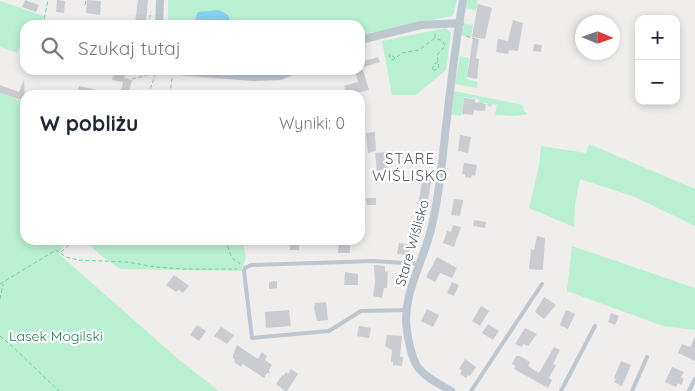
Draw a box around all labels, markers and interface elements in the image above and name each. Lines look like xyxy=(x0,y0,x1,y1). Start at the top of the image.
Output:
north arrow xyxy=(575,15,620,60)
map controls xyxy=(635,15,680,105)
button: + xyxy=(635,15,680,60)
search box xyxy=(20,20,365,75)
icon: search xyxy=(38,34,66,62)
text: Szukaj tutaj xyxy=(78,36,181,60)
button: − xyxy=(635,60,680,105)
text: W pobliżu xyxy=(40,110,138,136)
text: Wyniki: 0 xyxy=(279,113,345,133)
district label: STARE WIŚLISKO xyxy=(372,149,448,185)
street label: Stare Wiślisko xyxy=(391,198,433,288)
park label: Lasek Mogilski xyxy=(9,327,103,345)

